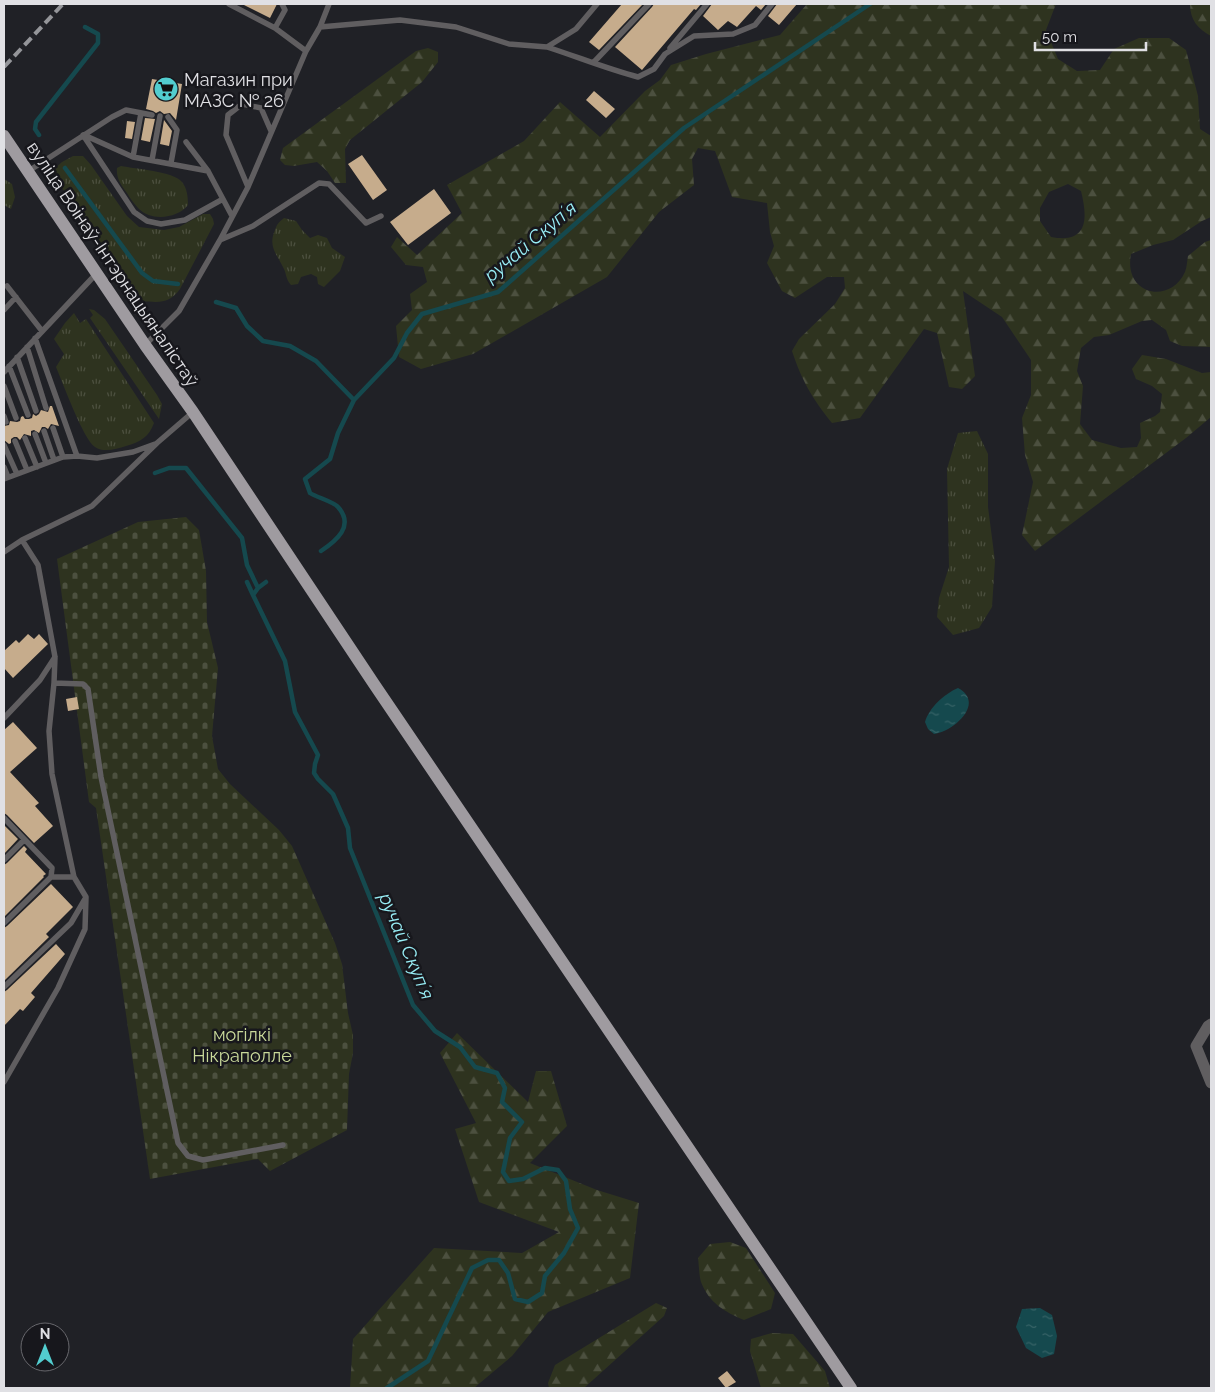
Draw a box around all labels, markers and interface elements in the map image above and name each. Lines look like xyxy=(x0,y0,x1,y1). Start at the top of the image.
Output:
scale bar xyxy=(1035,20,1146,52)
text: 50 m xyxy=(1042,28,1077,46)
place label: Магазин при МАЗС № 26 xyxy=(184,69,293,111)
supermarket icon: Магазин при МАЗС № 26 xyxy=(153,76,179,102)
street label: вуліца Воінаў-Інтэрнацыяналістаў xyxy=(23,137,203,391)
water label: ручай Скупʼя xyxy=(479,196,581,287)
water label: ручай Скупʼя xyxy=(374,889,439,1002)
park label: могілкі Нікраполле xyxy=(192,1024,292,1066)
north arrow xyxy=(20,1322,70,1372)
text: N xyxy=(40,1326,50,1342)

